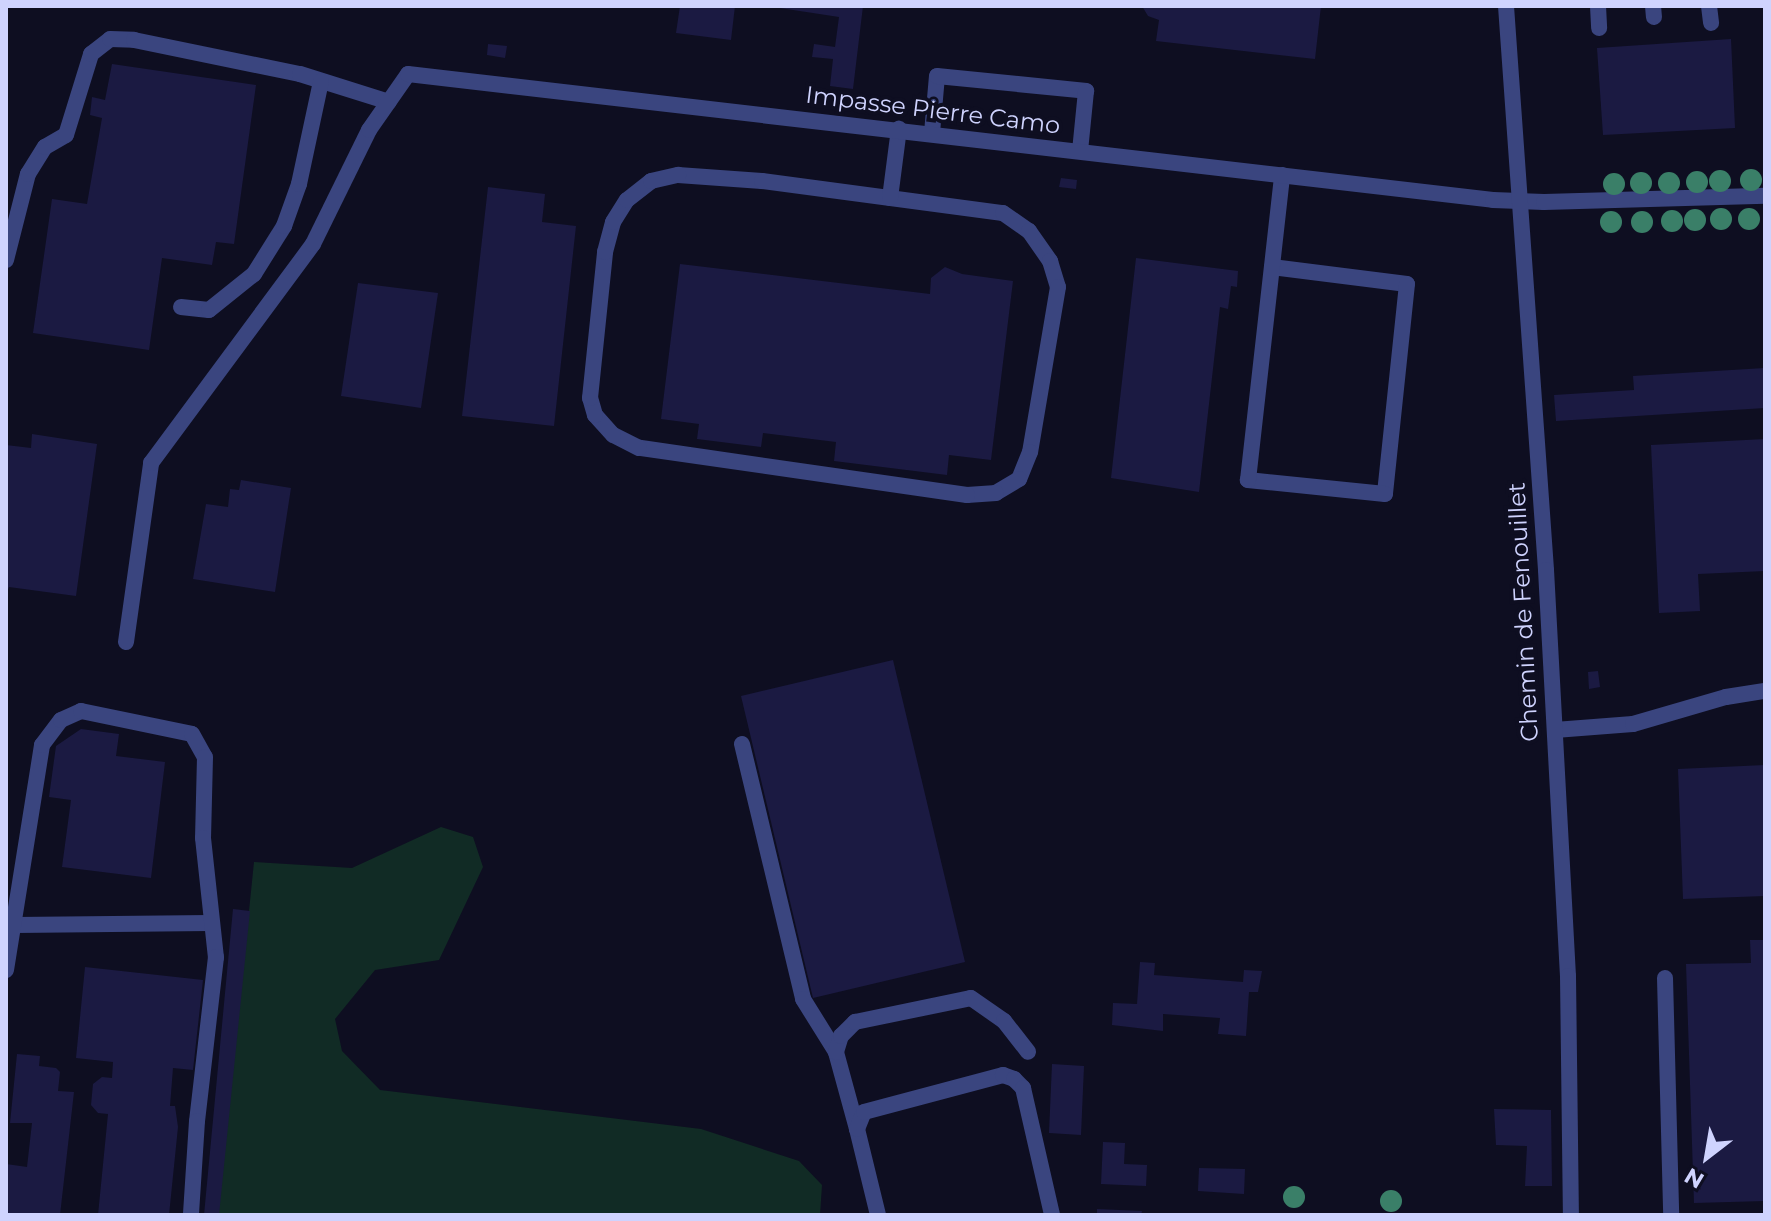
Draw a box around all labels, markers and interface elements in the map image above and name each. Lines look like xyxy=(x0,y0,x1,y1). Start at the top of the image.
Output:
street label: Impasse Pierre Camo xyxy=(804,80,1062,140)
street label: Chemin de Fenouillet xyxy=(1502,482,1544,742)
north arrow xyxy=(1667,1117,1747,1197)
text: N xyxy=(1680,1162,1709,1194)

